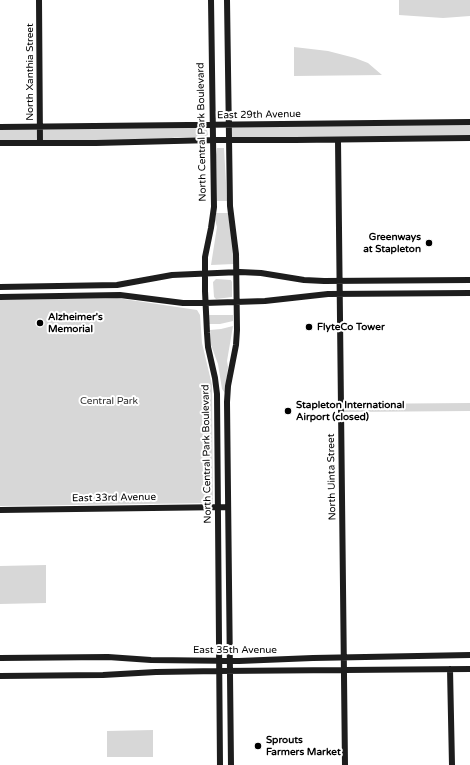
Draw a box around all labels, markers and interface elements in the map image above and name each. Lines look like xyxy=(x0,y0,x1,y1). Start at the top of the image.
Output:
street label: North Xanthia Street xyxy=(24,23,36,121)
street label: North Central Park Boulevard xyxy=(195,62,209,202)
street label: East 29th Avenue xyxy=(217,108,301,122)
place label: Greenways at Stapleton xyxy=(363,231,421,254)
marker: Greenways at Stapleton xyxy=(424,238,434,248)
place label: Alzheimer's Memorial xyxy=(48,311,103,334)
marker: Alzheimer's Memorial xyxy=(35,318,45,328)
place label: FlyteCo Tower xyxy=(317,321,385,333)
marker: FlyteCo Tower xyxy=(304,322,314,332)
street label: North Central Park Boulevard xyxy=(200,384,214,524)
park label: Central Park xyxy=(80,395,138,407)
place label: Stapleton International Airport (closed) xyxy=(296,399,404,422)
marker: Stapleton International Airport (closed) xyxy=(283,406,293,416)
street label: North Uinta Street xyxy=(325,433,339,521)
street label: East 33rd Avenue xyxy=(72,491,156,505)
street label: East 35th Avenue xyxy=(193,644,277,656)
place label: Sprouts Farmers Market xyxy=(266,734,341,758)
marker: Sprouts Farmers Market xyxy=(253,741,263,751)

